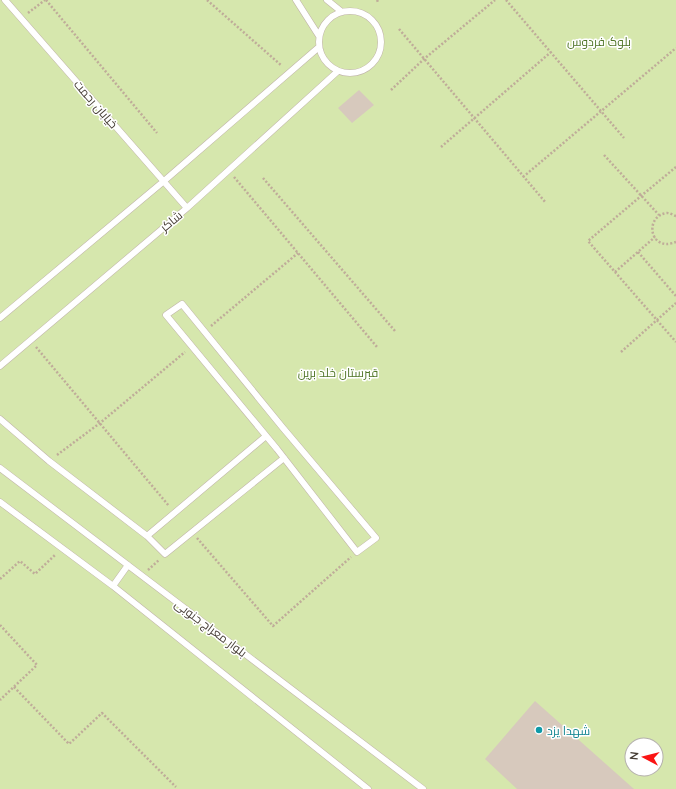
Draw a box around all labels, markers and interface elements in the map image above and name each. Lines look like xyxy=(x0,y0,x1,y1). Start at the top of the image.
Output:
park label: بلوک فردوس xyxy=(567,34,631,49)
street label: خیابان رحمت xyxy=(71,77,121,131)
street label: شاکر xyxy=(156,207,185,235)
park label: قبرستان خلد برین xyxy=(298,365,378,380)
street label: بلوار معراج جنوبی xyxy=(171,596,250,661)
place label: شهدا یزد xyxy=(547,723,590,738)
marker: شهدا یزد xyxy=(534,725,544,735)
north arrow xyxy=(624,737,664,777)
text: N xyxy=(627,751,641,761)

